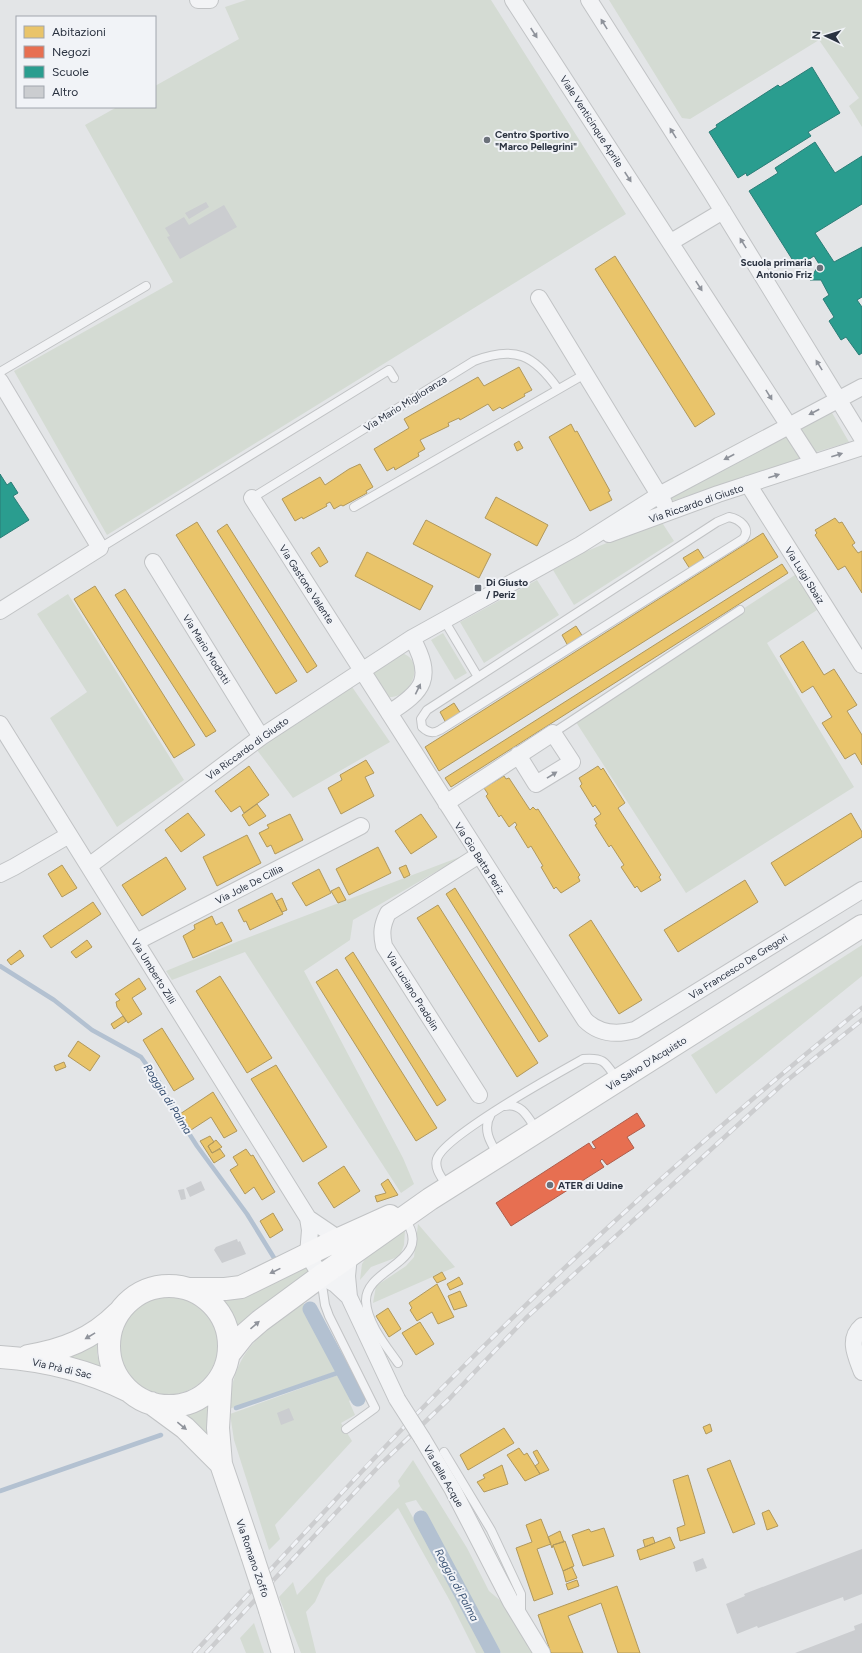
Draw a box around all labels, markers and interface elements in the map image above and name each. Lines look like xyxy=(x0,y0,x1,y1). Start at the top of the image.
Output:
legend xyxy=(16,16,156,108)
north arrow xyxy=(806,16,846,56)
one-way arrow xyxy=(600,18,607,29)
text: Abitazioni xyxy=(52,25,106,39)
one-way arrow xyxy=(530,28,538,38)
text: N xyxy=(810,31,823,40)
text: Negozi xyxy=(52,45,91,59)
text: Scuole xyxy=(52,65,89,79)
street label: Viale Venticinque Aprile xyxy=(557,73,626,170)
text: Altro xyxy=(52,85,78,99)
one-way arrow xyxy=(670,127,677,139)
place label: Centro Sportivo "Marco Pellegrini" xyxy=(495,128,577,153)
marker: Centro Sportivo "Marco Pellegrini" xyxy=(482,135,492,145)
one-way arrow xyxy=(624,172,632,182)
one-way arrow xyxy=(739,238,747,248)
place label: Scuola primaria Antonio Friz xyxy=(741,256,812,281)
marker: Scuola primaria Antonio Friz xyxy=(815,263,825,273)
one-way arrow xyxy=(695,280,703,291)
one-way arrow xyxy=(815,360,822,371)
street label: Via Mario Miglioranza xyxy=(361,373,449,434)
one-way arrow xyxy=(765,390,773,400)
one-way arrow xyxy=(808,409,820,415)
one-way arrow xyxy=(832,452,844,458)
one-way arrow xyxy=(723,454,735,460)
one-way arrow xyxy=(769,473,781,479)
street label: Via Riccardo di Giusto xyxy=(647,481,745,526)
street label: Via Gastone Valente xyxy=(276,542,337,627)
street label: Via Luigi Sbaiz xyxy=(782,544,827,606)
place label: Di Giusto / Periz xyxy=(486,576,528,601)
marker: Di Giusto / Periz xyxy=(473,583,483,593)
street label: Via Mario Modotti xyxy=(180,612,233,687)
one-way arrow xyxy=(415,683,421,695)
street label: Via Riccardo di Giusto xyxy=(203,714,291,783)
one-way arrow xyxy=(546,771,558,778)
street label: Via Gio Batta Periz xyxy=(452,820,508,897)
street label: Via Jole De Cillia xyxy=(213,862,285,907)
street label: Via Francesco De Gregori xyxy=(686,931,790,1002)
street label: Via Umberto Zilli xyxy=(128,936,179,1006)
street label: Via Luciano Pradolin xyxy=(383,950,442,1033)
street label: Via Salvo D'Acquisto xyxy=(604,1033,689,1093)
water label: Roggia di Palma xyxy=(141,1062,195,1137)
place label: ATER di Udine xyxy=(558,1179,623,1192)
marker: ATER di Udine xyxy=(545,1180,555,1190)
one-way arrow xyxy=(269,1268,281,1274)
one-way arrow xyxy=(250,1321,261,1330)
one-way arrow xyxy=(84,1333,96,1340)
street label: Via Prà di Sac xyxy=(31,1355,94,1382)
one-way arrow xyxy=(176,1421,187,1430)
street label: Via delle Acque xyxy=(421,1443,467,1510)
street label: Via Romano Zoffo xyxy=(233,1517,272,1599)
water label: Roggia di Palma xyxy=(432,1547,481,1624)

